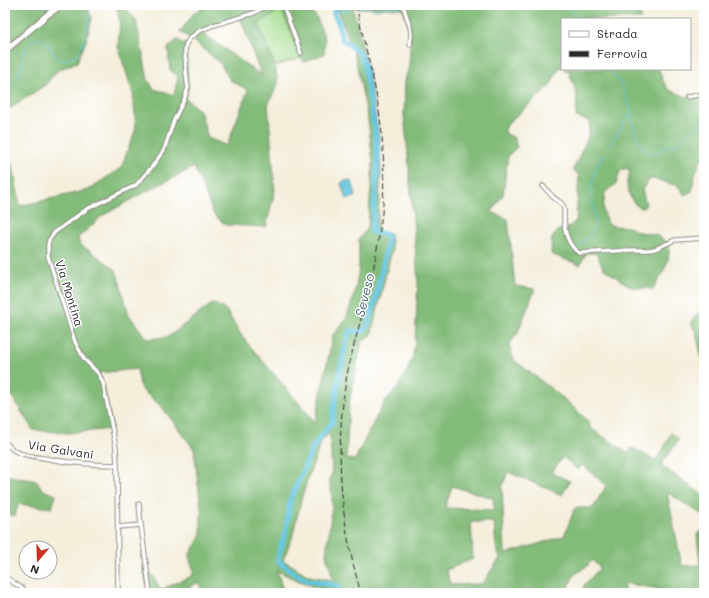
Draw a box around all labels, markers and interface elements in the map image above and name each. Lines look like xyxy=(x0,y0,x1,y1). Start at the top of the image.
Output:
legend xyxy=(561,18,691,70)
text: Strada xyxy=(597,25,638,41)
text: Ferrovia xyxy=(597,45,648,61)
street label: Via Montina xyxy=(52,258,88,328)
water label: Seveso xyxy=(350,271,378,319)
street label: Via Galvani xyxy=(27,436,95,462)
north arrow xyxy=(18,540,58,580)
text: N xyxy=(28,561,41,578)

